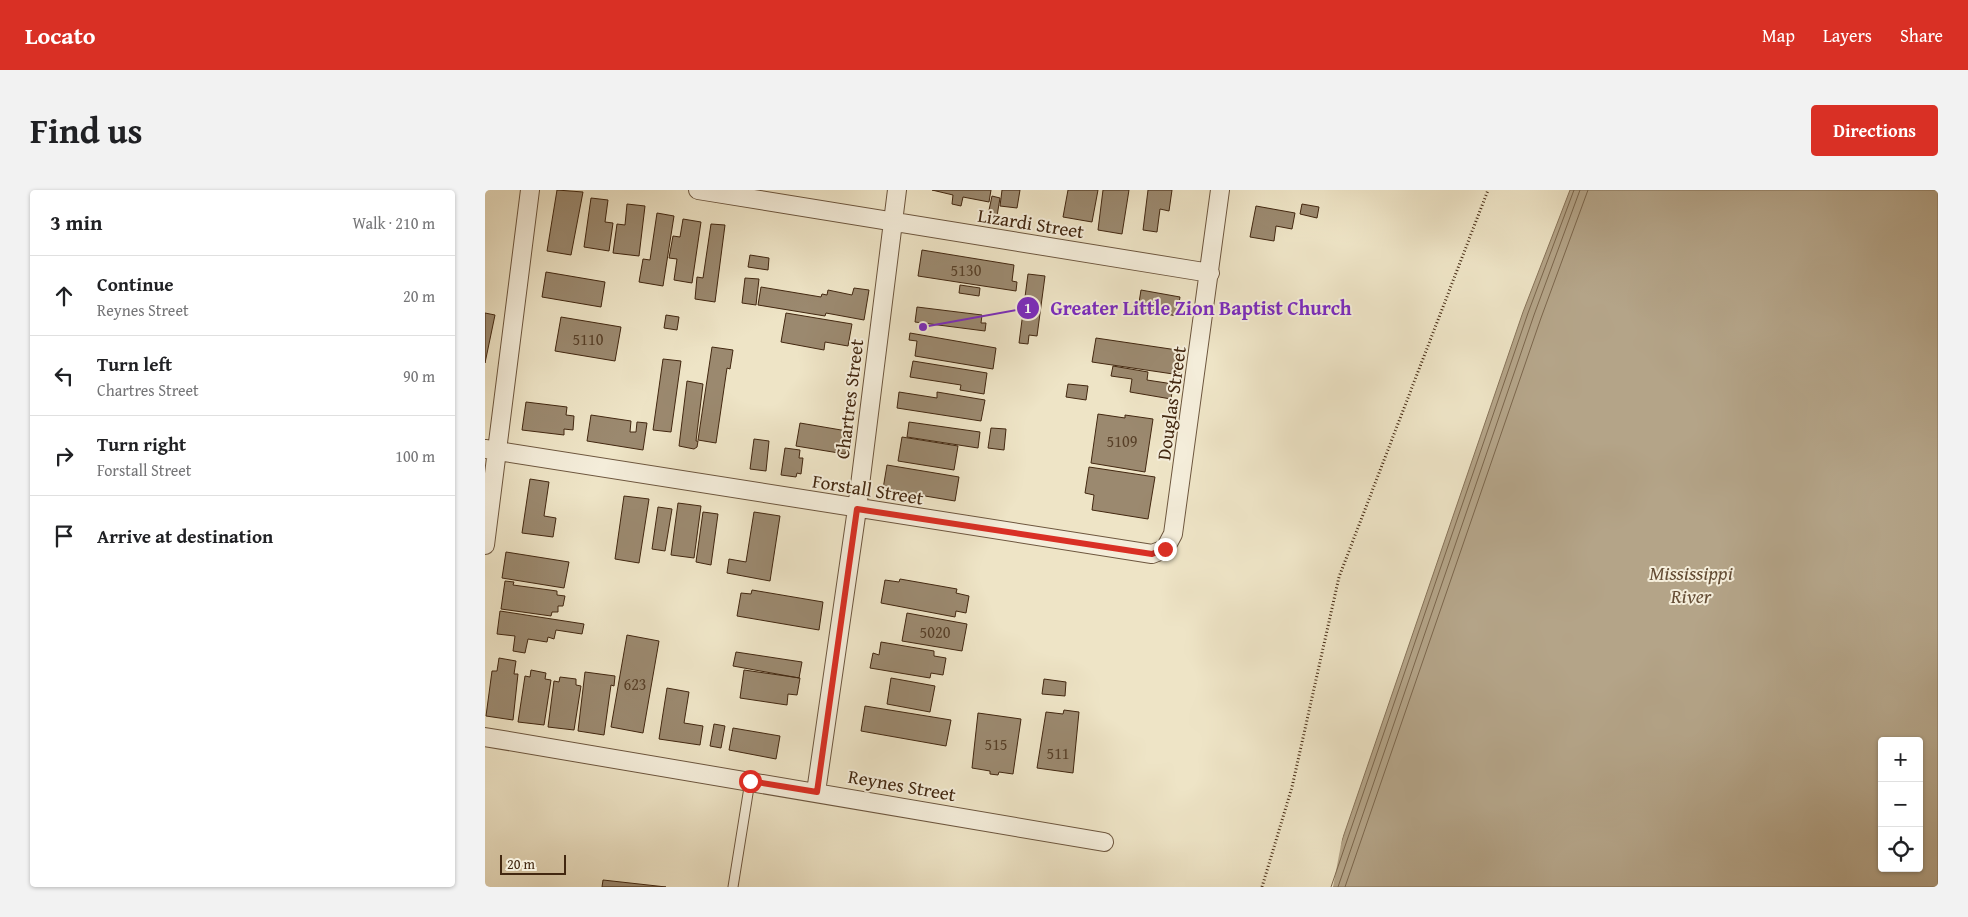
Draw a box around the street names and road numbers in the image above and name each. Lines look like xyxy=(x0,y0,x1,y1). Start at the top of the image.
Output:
street label: Lizardi Street xyxy=(976,201,1086,245)
street label: Chartres Street xyxy=(828,337,870,461)
street label: Douglas Street xyxy=(1149,344,1193,462)
street label: Forstall Street xyxy=(810,466,926,512)
street label: Reynes Street xyxy=(846,762,958,808)

